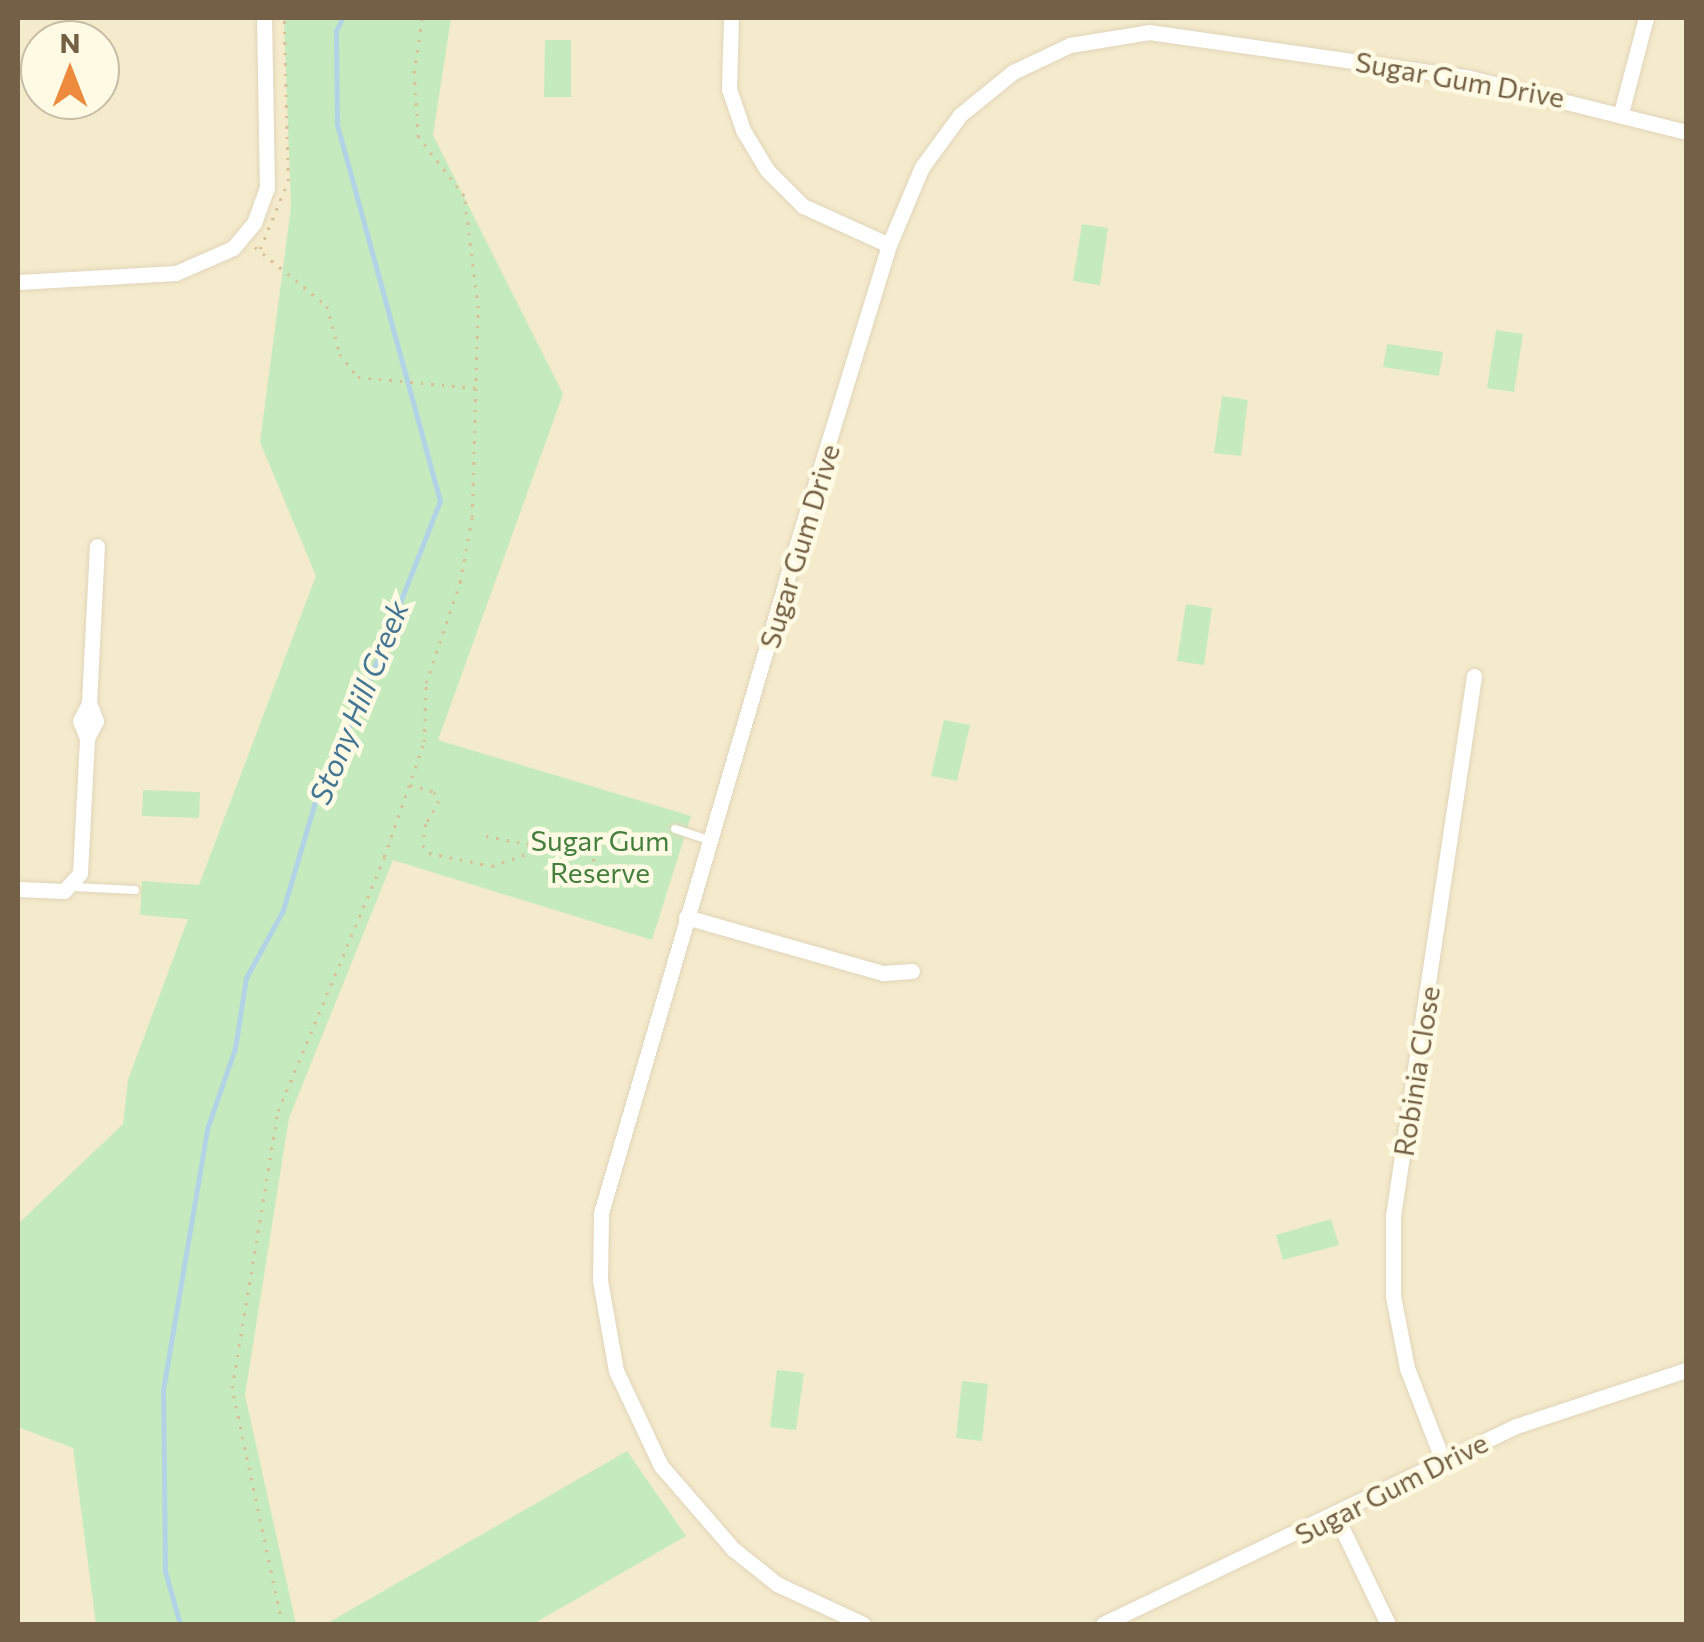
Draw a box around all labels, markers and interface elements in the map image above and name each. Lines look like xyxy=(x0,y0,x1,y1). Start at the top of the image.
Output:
north arrow xyxy=(20,20,120,120)
text: N xyxy=(60,25,81,59)
street label: Sugar Gum Drive xyxy=(1353,44,1567,114)
street label: Sugar Gum Drive xyxy=(752,440,846,652)
water label: Stony Hill Creek xyxy=(301,595,415,809)
park label: Sugar Gum Reserve xyxy=(531,823,669,889)
street label: Robinia Close xyxy=(1386,984,1446,1158)
street label: Sugar Gum Drive xyxy=(1289,1425,1493,1551)

